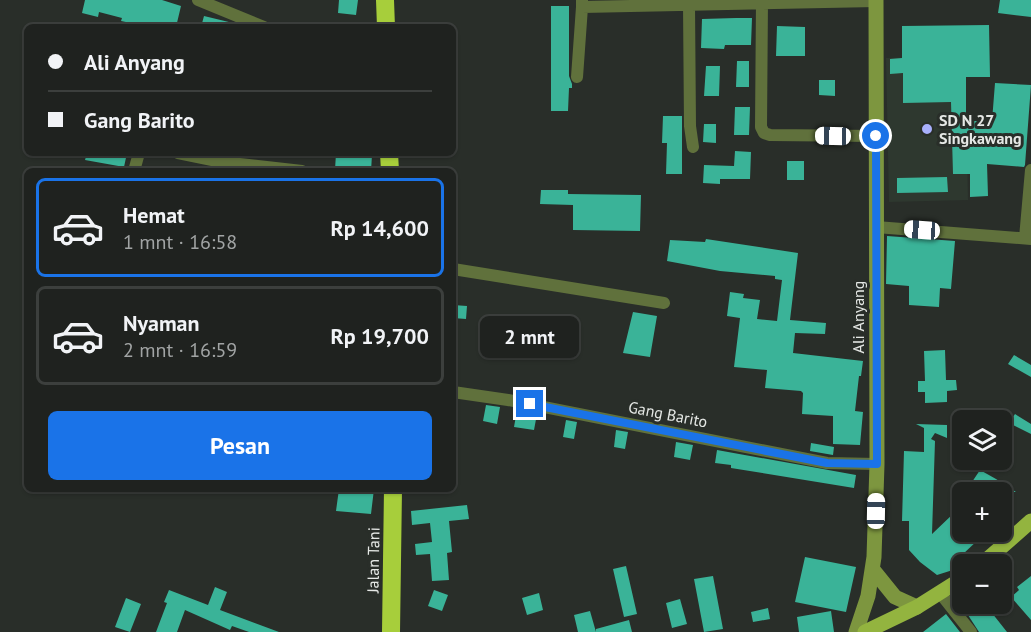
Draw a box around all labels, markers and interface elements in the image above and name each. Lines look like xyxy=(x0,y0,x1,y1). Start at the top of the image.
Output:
text: Ali Anyang xyxy=(84,48,185,76)
text: Gang Barito xyxy=(84,106,195,134)
place label: SD N 27 Singkawang xyxy=(939,110,1022,148)
route start xyxy=(862,122,889,149)
marker: SD N 27 Singkawang xyxy=(920,122,934,136)
car xyxy=(815,127,851,145)
icon: car xyxy=(51,201,105,255)
text: Hemat xyxy=(123,201,185,229)
text: Rp 14,600 xyxy=(330,214,429,242)
car xyxy=(903,220,941,240)
text: 1 mnt · 16:58 xyxy=(123,229,237,255)
street label: Ali Anyang xyxy=(848,281,868,353)
icon: car xyxy=(51,309,105,363)
text: Nyaman xyxy=(123,309,200,337)
callout: 2 mnt xyxy=(480,317,580,359)
text: Rp 19,700 xyxy=(330,322,429,350)
text: 2 mnt xyxy=(504,324,555,350)
text: 2 mnt · 16:59 xyxy=(123,337,237,363)
route end xyxy=(516,390,543,417)
street label: Gang Barito xyxy=(627,397,709,431)
map controls xyxy=(952,410,1012,614)
button: layers xyxy=(952,410,1012,470)
button: Pesan xyxy=(48,411,432,480)
button: + xyxy=(952,482,1012,542)
car xyxy=(867,493,885,529)
street label: Jalan Tani xyxy=(362,527,384,594)
button: − xyxy=(952,554,1012,614)

